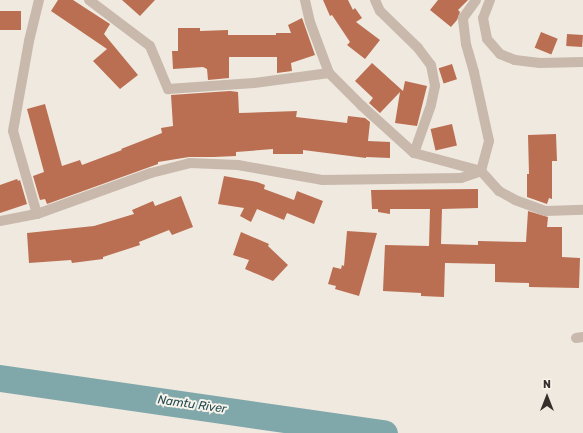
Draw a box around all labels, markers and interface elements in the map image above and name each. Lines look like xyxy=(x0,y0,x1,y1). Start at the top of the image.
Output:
north arrow xyxy=(527,377,567,417)
text: N xyxy=(543,378,551,391)
water label: Namtu River xyxy=(157,393,227,417)

